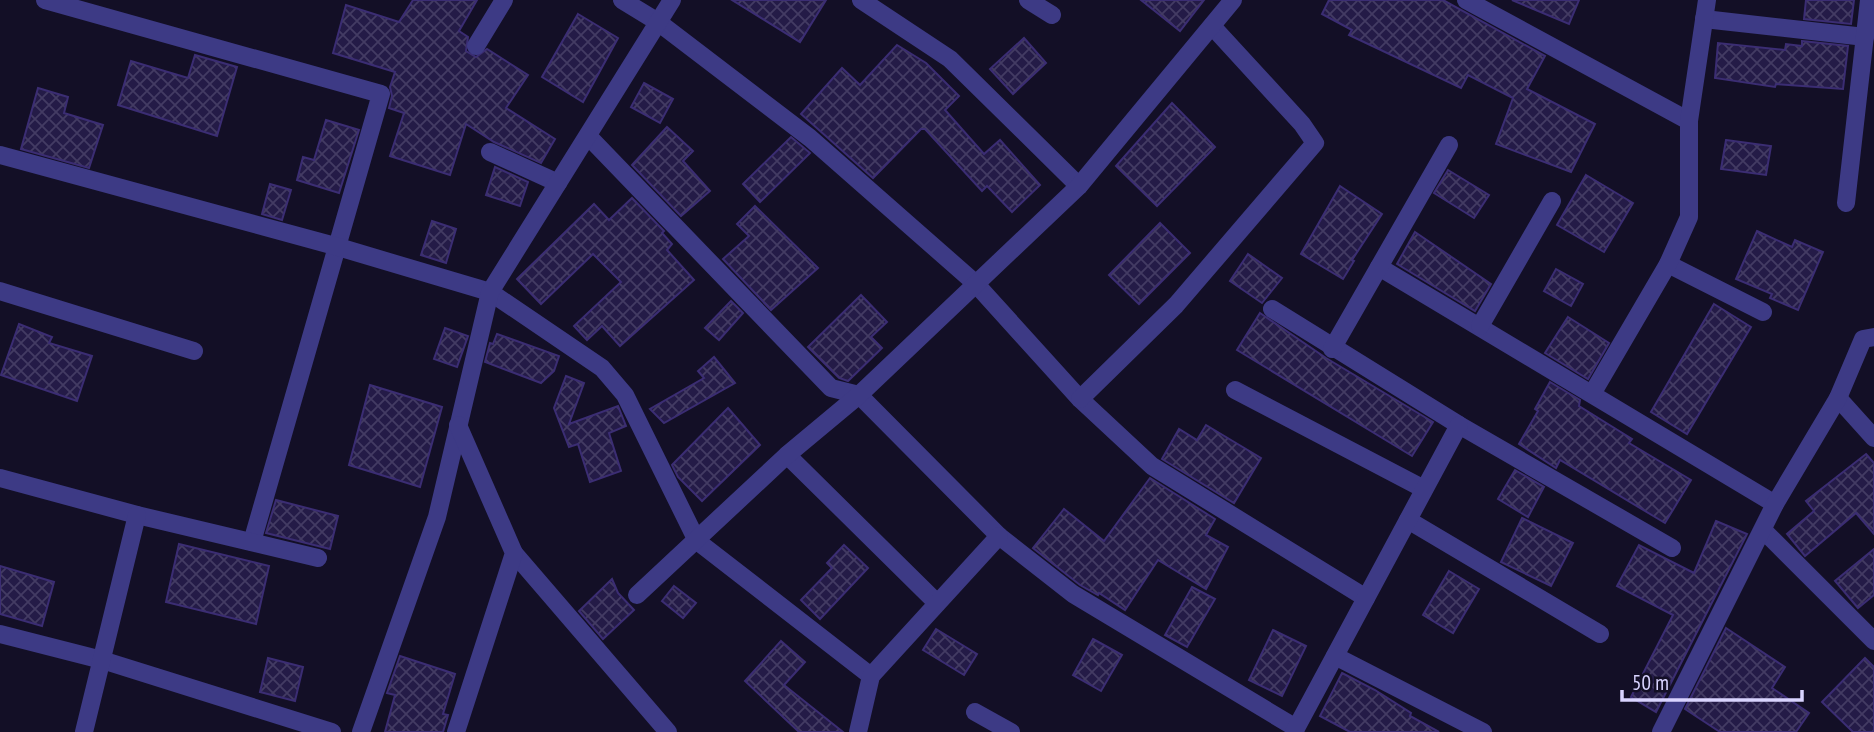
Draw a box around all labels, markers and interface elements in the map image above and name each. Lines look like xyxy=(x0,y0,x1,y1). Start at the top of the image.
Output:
scale bar xyxy=(1622,658,1802,702)
text: 50 m xyxy=(1632,669,1669,696)

